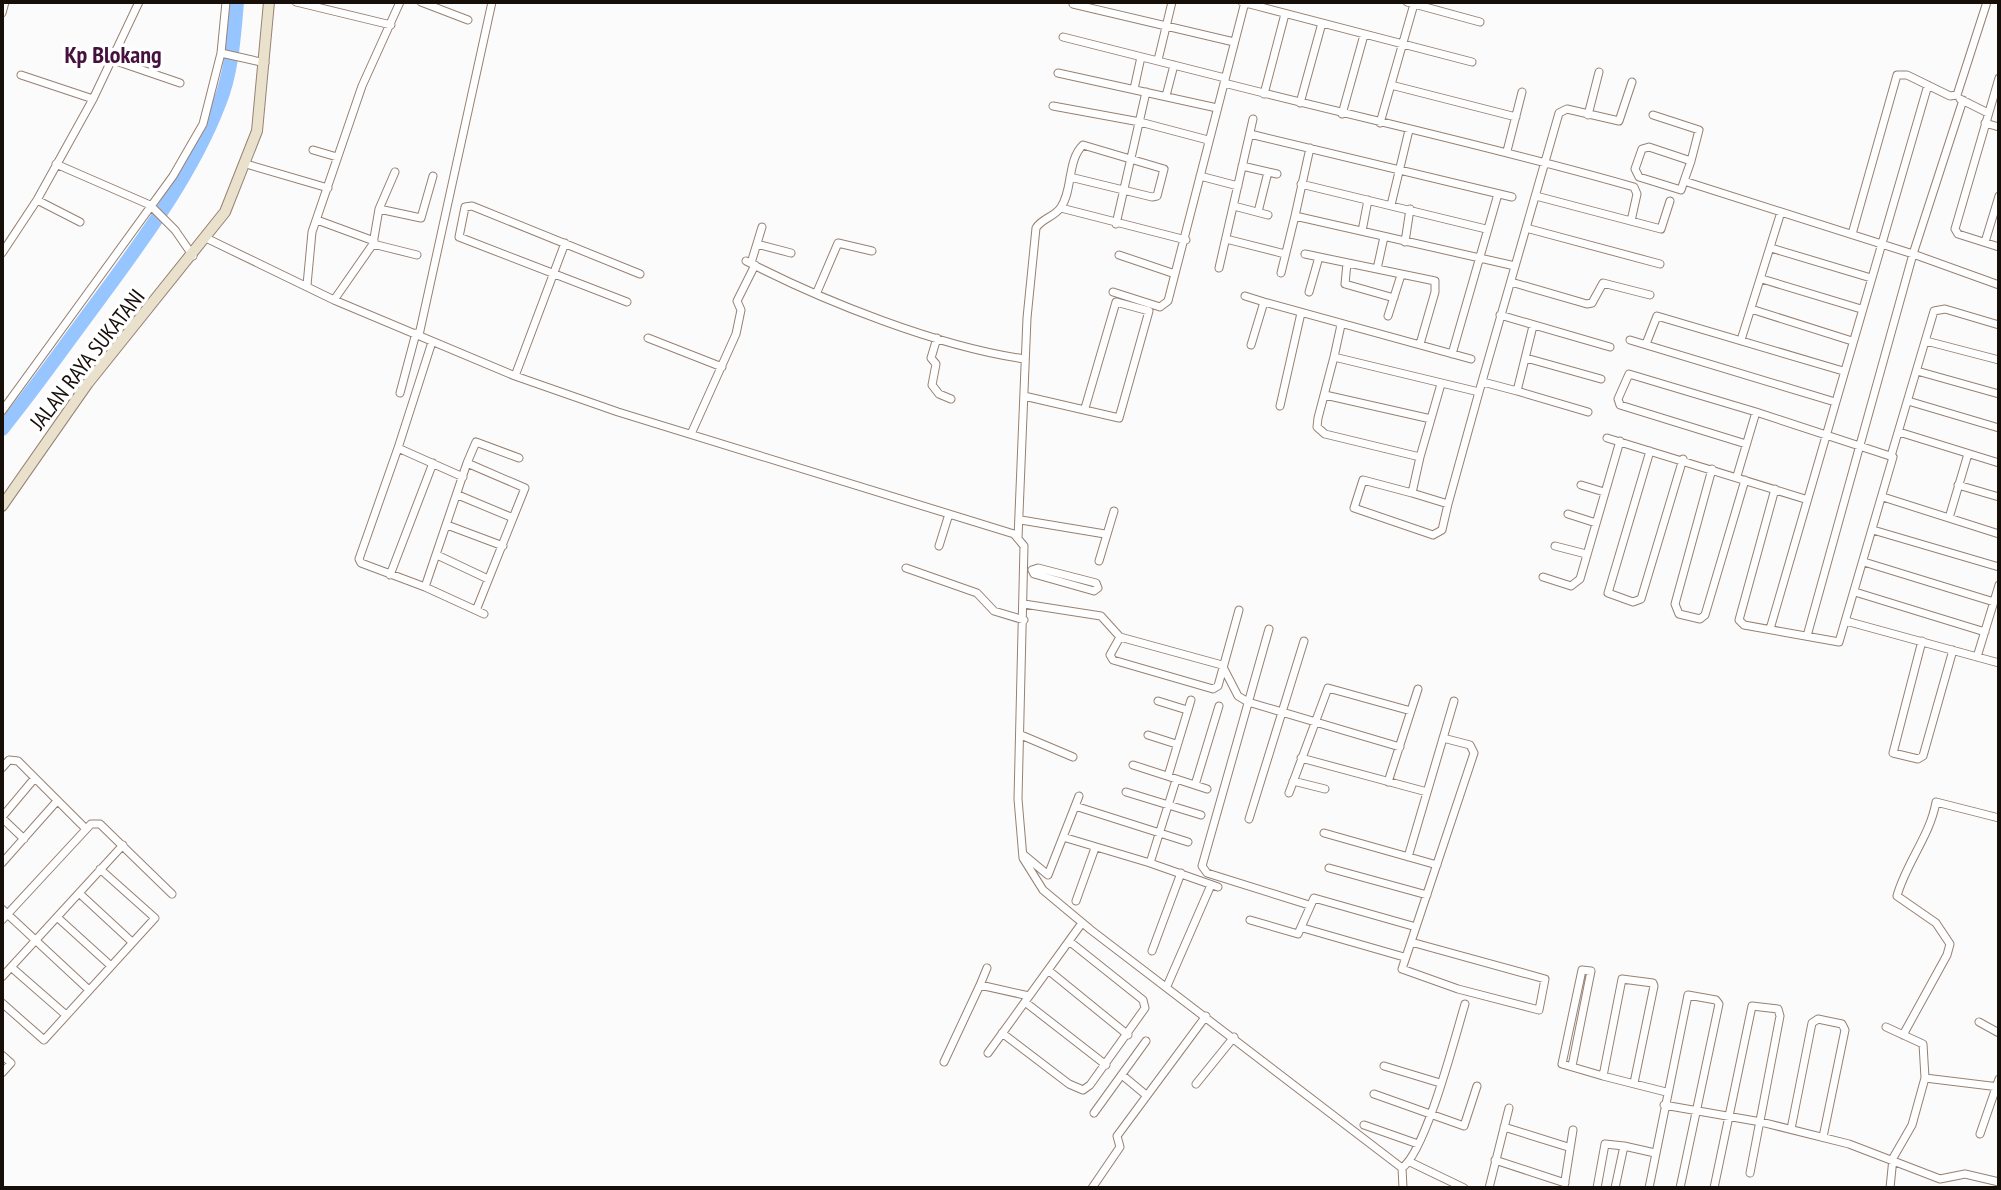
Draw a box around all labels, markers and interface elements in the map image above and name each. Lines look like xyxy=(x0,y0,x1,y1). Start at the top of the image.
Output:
district label: Kp Blokang xyxy=(64,39,162,70)
street label: JALAN RAYA SUKATANI xyxy=(23,283,151,436)

